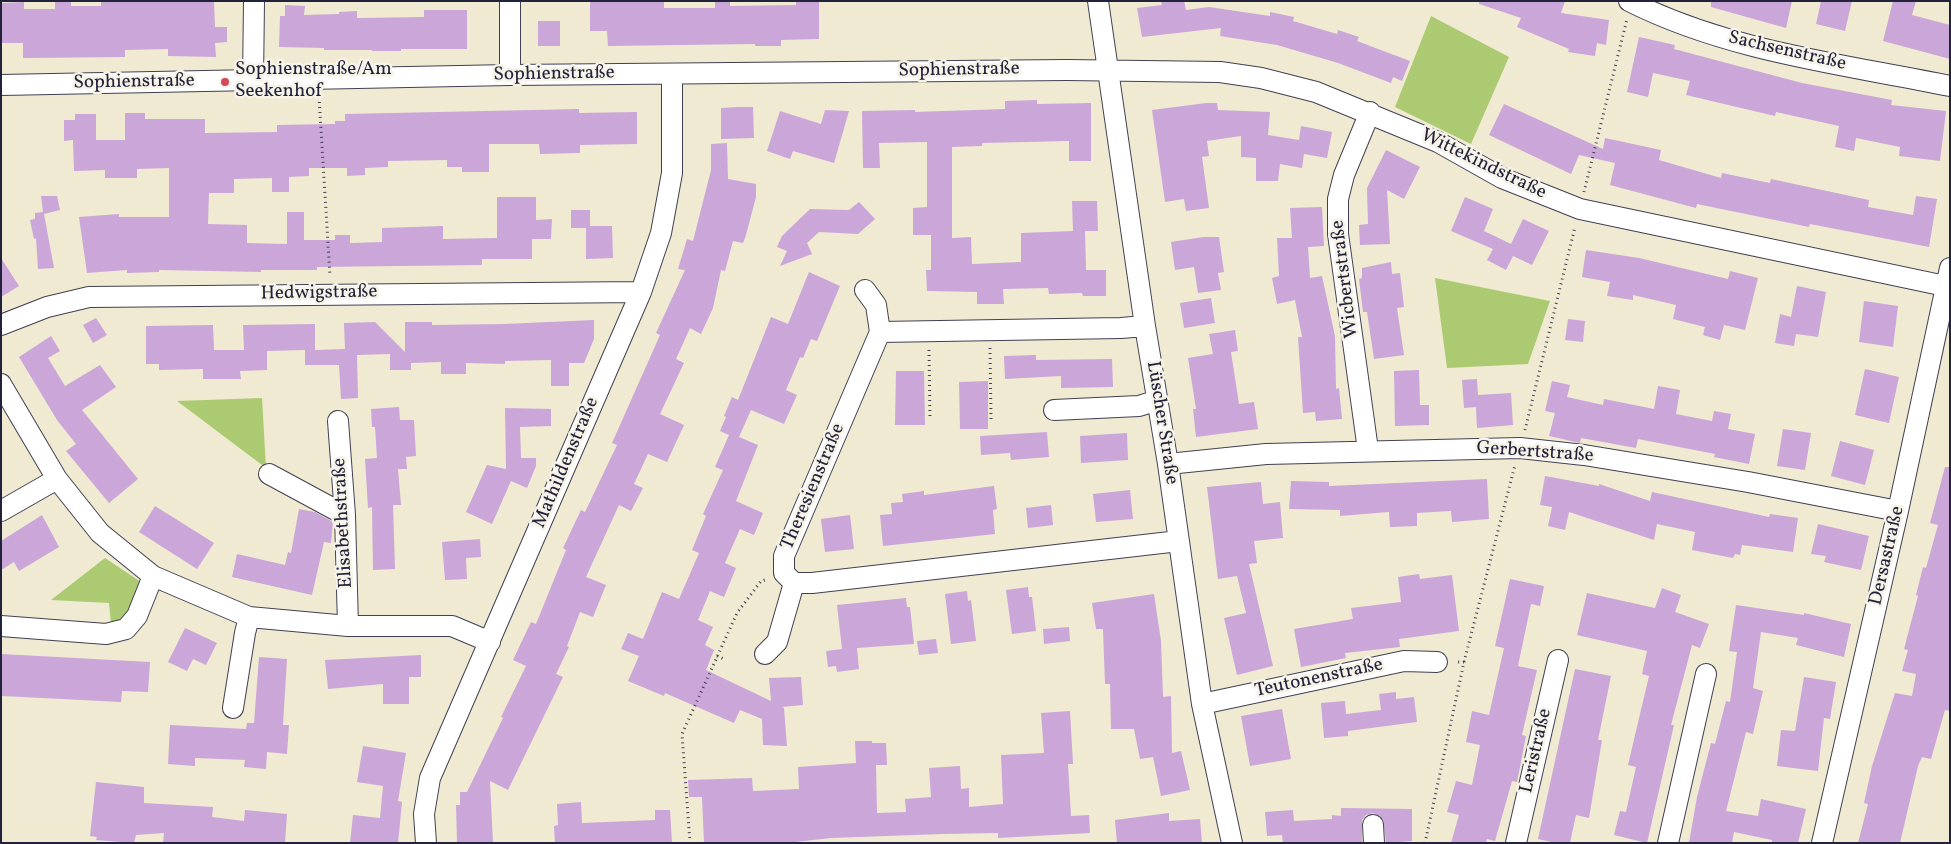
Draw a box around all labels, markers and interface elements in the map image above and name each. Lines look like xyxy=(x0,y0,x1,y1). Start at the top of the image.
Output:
street label: Sachsenstraße xyxy=(1726,27,1848,77)
street label: Sophienstraße xyxy=(898,59,1020,83)
place label: Sophienstraße/Am Seekenhof xyxy=(235,60,392,104)
street label: Sophienstraße xyxy=(493,63,615,87)
street label: Sophienstraße xyxy=(73,71,195,95)
marker: Sophienstraße/Am Seekenhof xyxy=(219,76,231,88)
street label: Wittekindstraße xyxy=(1416,125,1550,205)
street label: Wicbertstraße xyxy=(1327,219,1365,339)
street label: Hedwigstraße xyxy=(260,282,378,306)
street label: Lüscher Straße xyxy=(1140,360,1182,486)
street label: Mathildenstraße xyxy=(529,394,605,532)
street label: Theresienstraße xyxy=(777,420,851,554)
street label: Gerbertstraße xyxy=(1476,438,1594,468)
street label: Elisabethstraße xyxy=(329,457,359,589)
street label: Dersastraße xyxy=(1866,504,1910,608)
street label: Teutonenstraße xyxy=(1253,654,1385,704)
street label: Leristraße xyxy=(1516,707,1558,795)

